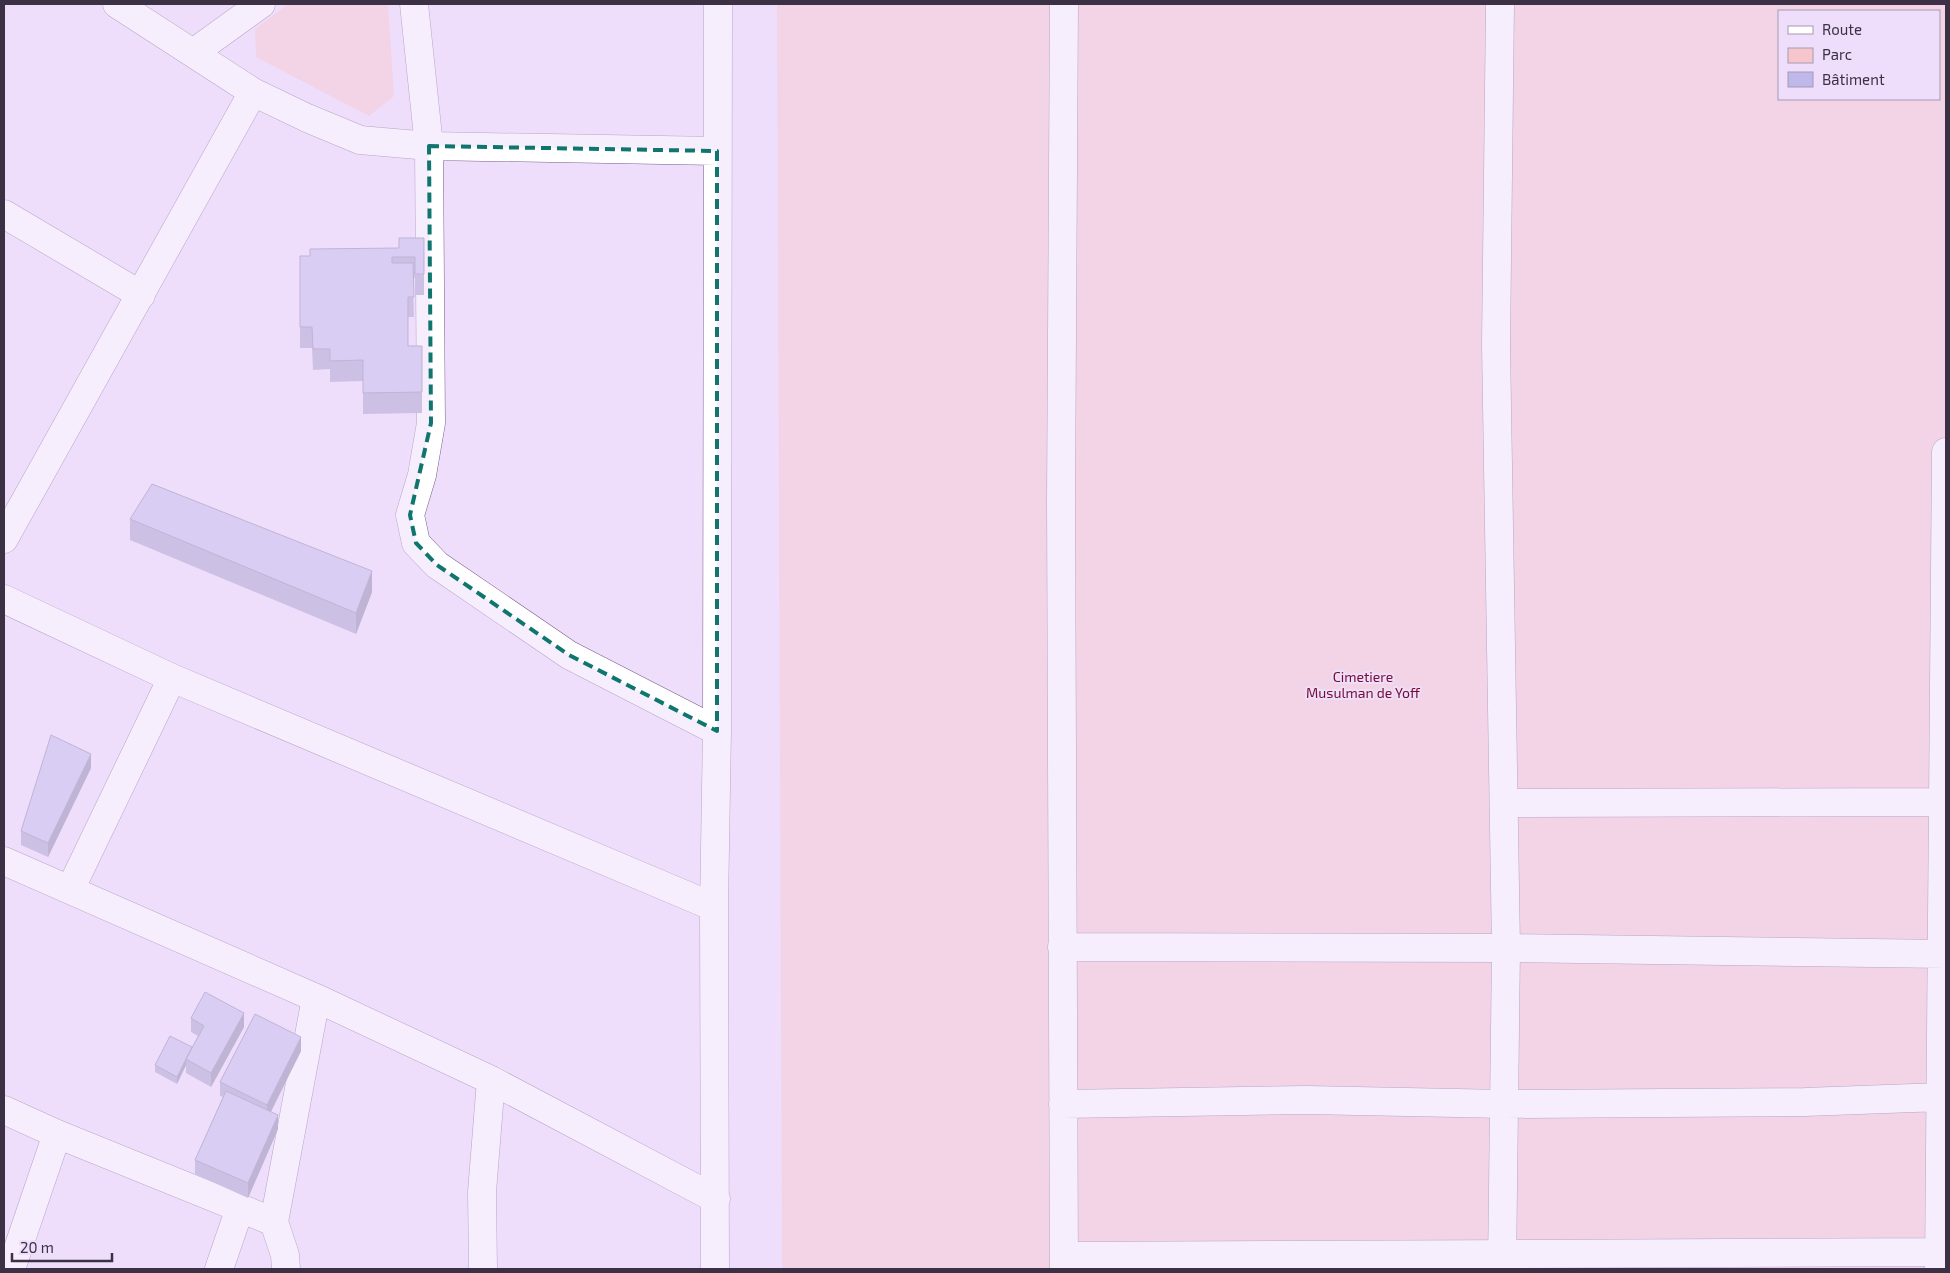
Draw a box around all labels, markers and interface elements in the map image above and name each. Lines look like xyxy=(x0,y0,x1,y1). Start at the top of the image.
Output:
legend xyxy=(1778,10,1940,100)
text: Route xyxy=(1822,20,1862,38)
text: Parc xyxy=(1822,45,1852,63)
text: Bâtiment xyxy=(1822,70,1885,88)
park label: Cimetiere Musulman de Yoff xyxy=(1306,668,1421,701)
scale bar xyxy=(12,1230,112,1262)
text: 20 m xyxy=(20,1238,54,1256)

